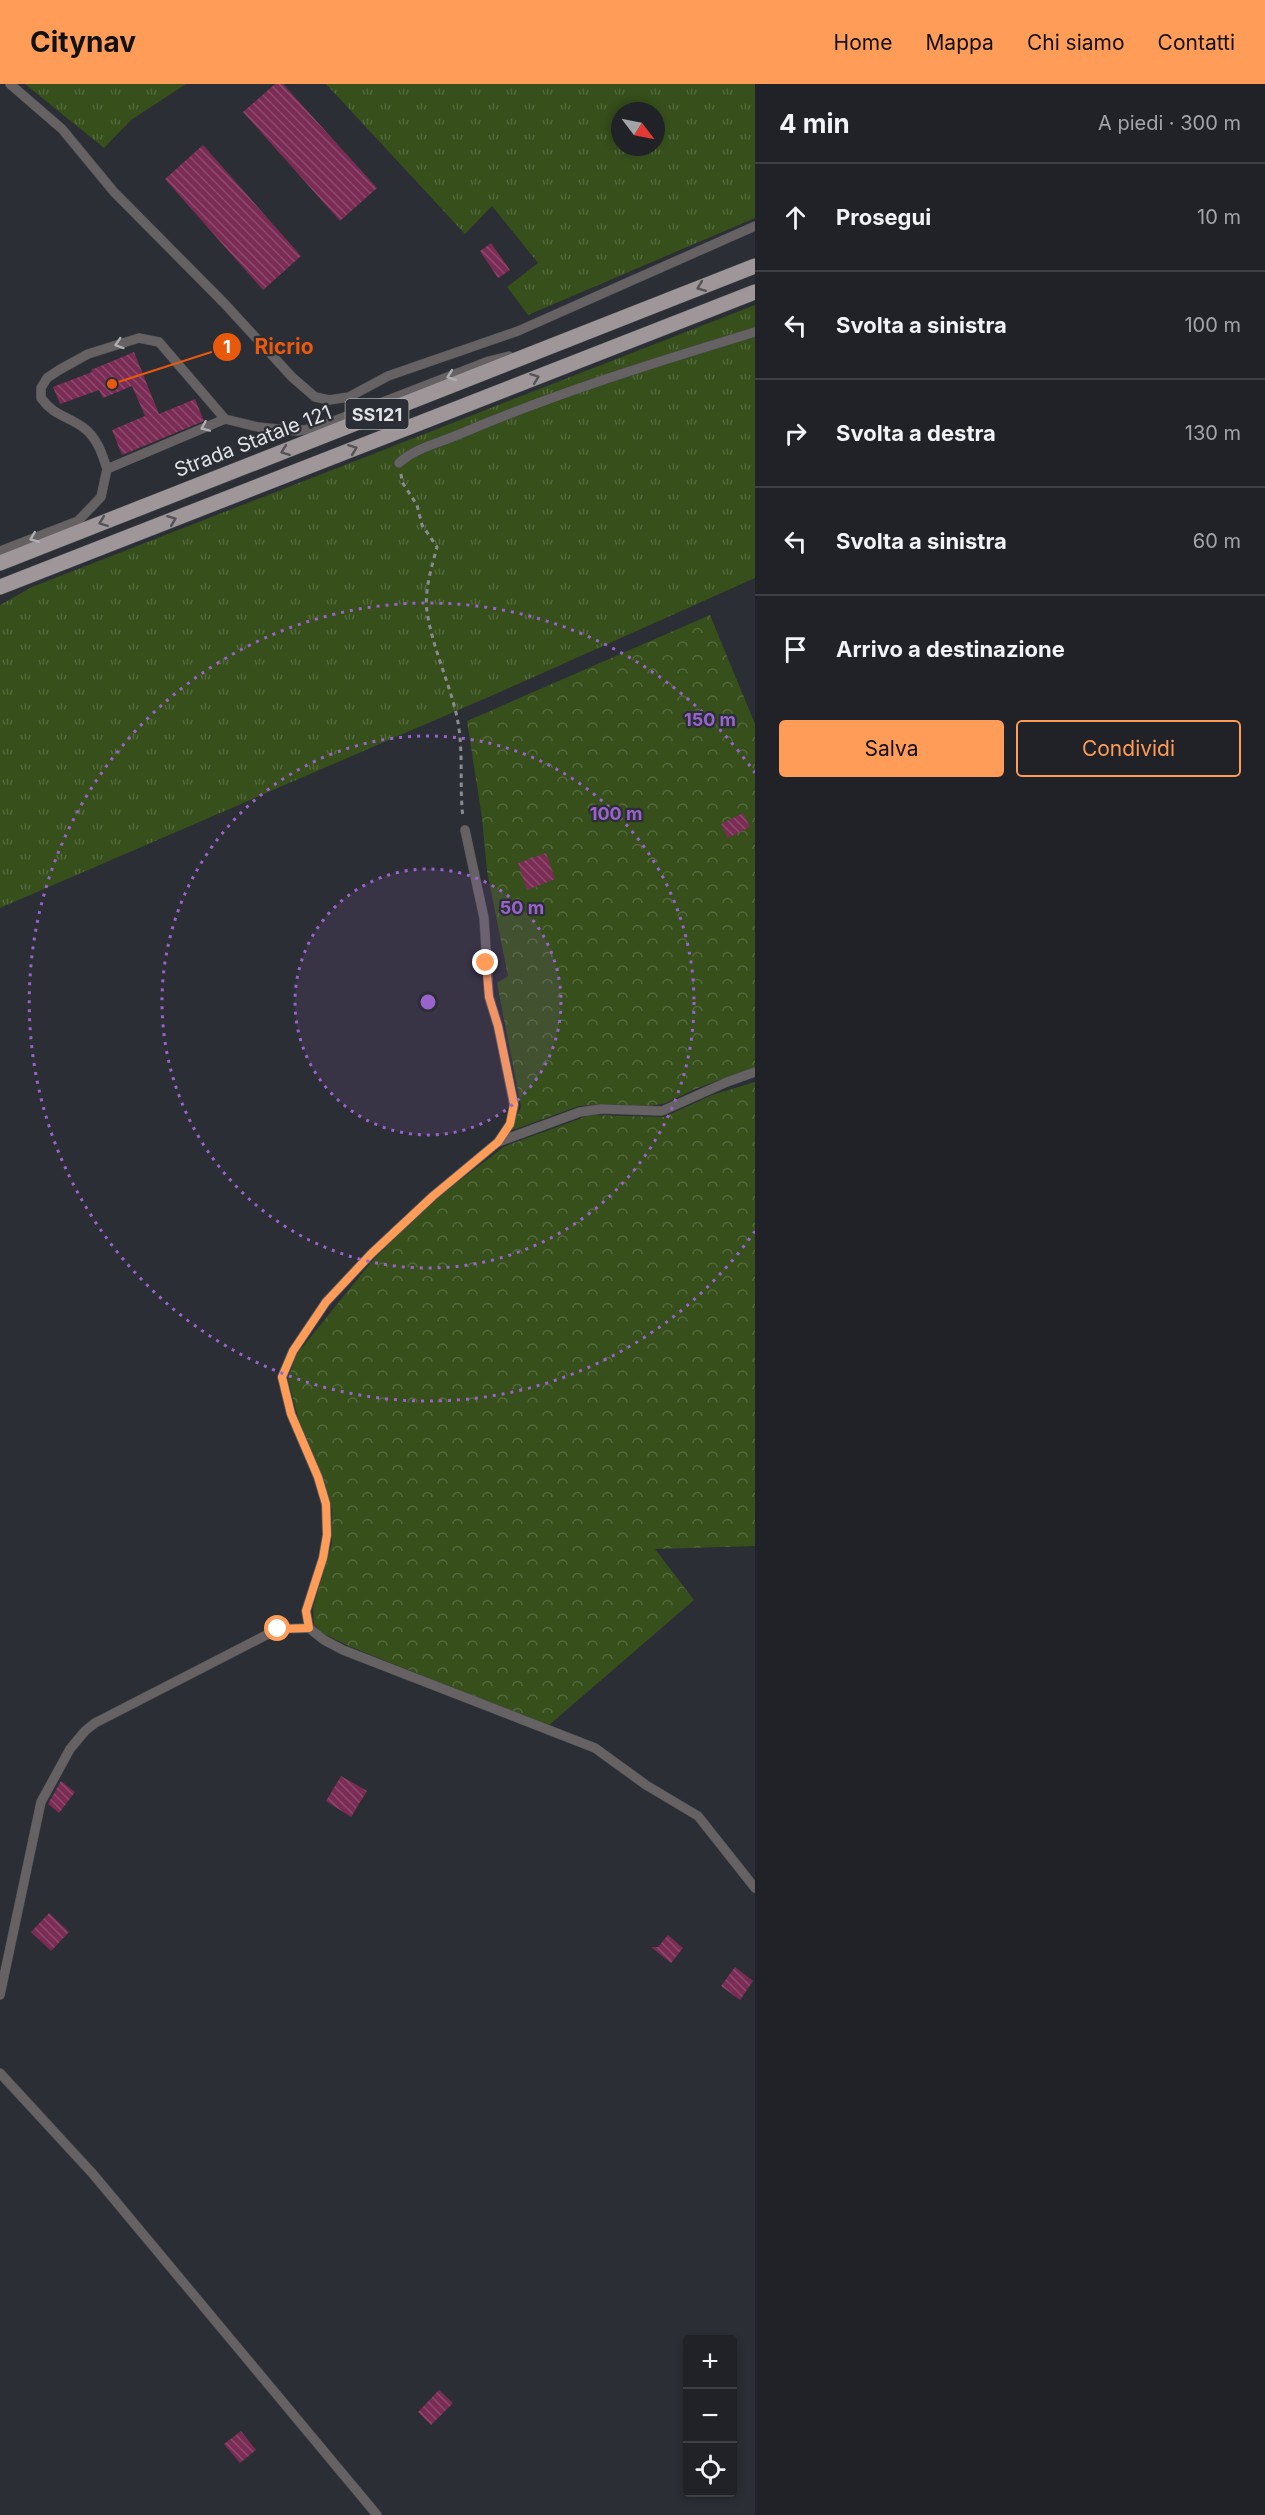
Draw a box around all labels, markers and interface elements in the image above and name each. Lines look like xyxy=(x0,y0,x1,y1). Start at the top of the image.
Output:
text: Citynav xyxy=(30,25,136,59)
text: Home xyxy=(834,30,892,55)
text: Mappa xyxy=(925,30,994,55)
text: Chi siamo xyxy=(1027,30,1125,55)
text: Contatti xyxy=(1158,30,1235,55)
north arrow xyxy=(611,102,665,156)
text: 4 min xyxy=(779,108,850,139)
text: A piedi · 300 m xyxy=(1098,111,1241,135)
icon: ahead xyxy=(779,201,812,234)
text: Prosegui xyxy=(836,204,931,230)
text: 10 m xyxy=(1197,205,1241,229)
one-way arrow xyxy=(696,280,707,292)
icon: left xyxy=(779,309,812,342)
text: Svolta a sinistra xyxy=(836,312,1007,338)
text: 100 m xyxy=(1184,313,1241,337)
callout: Ricrio xyxy=(212,328,326,367)
text: Ricrio xyxy=(254,334,314,359)
text: 1 xyxy=(223,336,231,357)
one-way arrow xyxy=(114,337,125,349)
one-way arrow xyxy=(446,369,457,381)
one-way arrow xyxy=(529,373,540,385)
road number: SS121 xyxy=(346,399,409,429)
street label: Strada Statale 121 xyxy=(171,400,335,482)
icon: right xyxy=(779,417,812,450)
one-way arrow xyxy=(201,420,212,432)
text: Svolta a destra xyxy=(836,420,996,446)
text: 130 m xyxy=(1185,421,1241,445)
one-way arrow xyxy=(280,444,291,456)
one-way arrow xyxy=(347,444,358,456)
one-way arrow xyxy=(98,515,109,527)
one-way arrow xyxy=(166,515,177,527)
icon: left xyxy=(779,525,812,558)
text: Svolta a sinistra xyxy=(836,528,1007,554)
text: 60 m xyxy=(1193,529,1241,553)
one-way arrow xyxy=(30,530,40,543)
icon: arrive xyxy=(779,633,812,666)
text: Arrivo a destinazione xyxy=(836,636,1065,662)
text: 150 m xyxy=(684,709,736,730)
button: Salva xyxy=(779,720,1004,777)
button: Condividi xyxy=(1016,720,1241,777)
text: 100 m xyxy=(590,803,642,824)
text: 50 m xyxy=(500,897,544,918)
route end xyxy=(472,949,498,975)
centre of rings xyxy=(418,992,438,1012)
route start xyxy=(264,1615,290,1641)
map controls xyxy=(683,2335,737,2497)
button: + xyxy=(683,2335,737,2389)
button: − xyxy=(683,2389,737,2443)
button: locate xyxy=(683,2443,737,2497)

